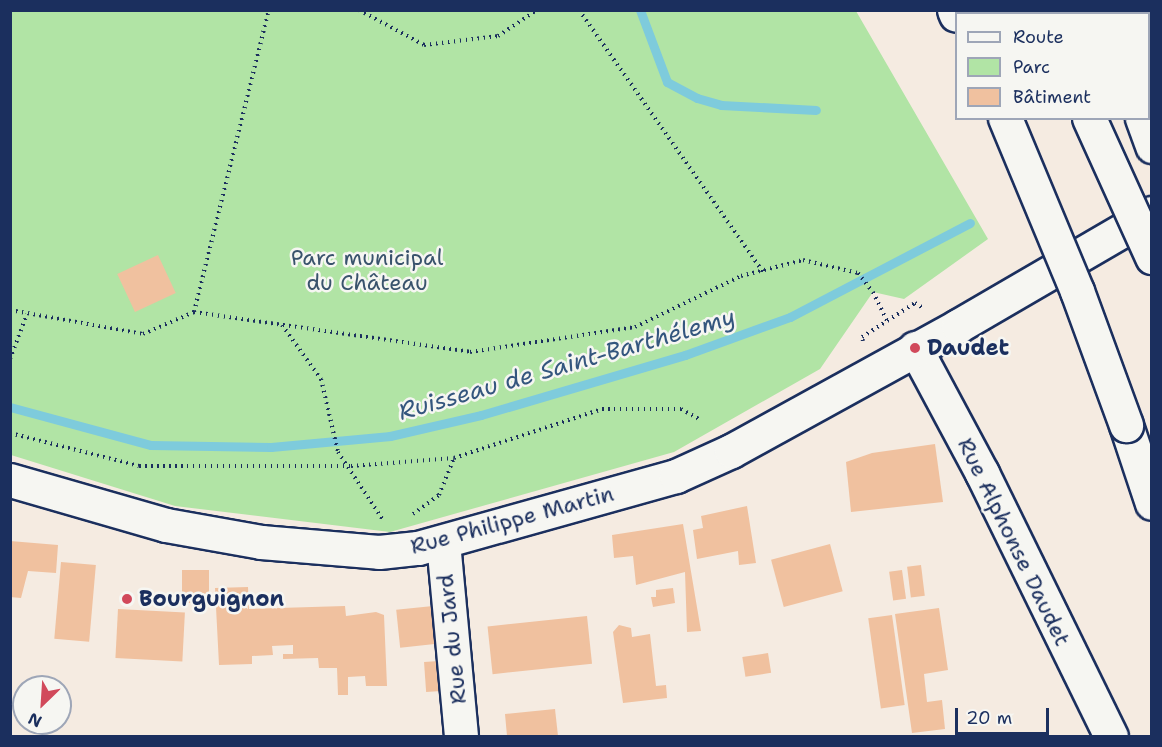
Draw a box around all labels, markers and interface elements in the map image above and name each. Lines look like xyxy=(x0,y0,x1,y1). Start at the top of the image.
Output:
legend xyxy=(955,12,1150,120)
text: Route xyxy=(1013,25,1064,49)
text: Parc xyxy=(1013,55,1050,79)
text: Bâtiment xyxy=(1013,85,1091,109)
park label: Parc municipal du Château xyxy=(291,244,443,296)
water label: Ruisseau de Saint-Barthélemy xyxy=(395,303,739,427)
place label: Daudet xyxy=(927,335,1009,361)
marker: Daudet xyxy=(908,341,922,355)
street label: Rue Alphonse Daudet xyxy=(952,434,1076,650)
street label: Rue Philippe Martin xyxy=(408,480,616,560)
street label: Rue du Jard xyxy=(432,573,472,705)
place label: Bourguignon xyxy=(139,586,284,612)
marker: Bourguignon xyxy=(120,592,134,606)
north arrow xyxy=(12,675,72,735)
scale bar xyxy=(958,696,1052,734)
text: 20 m xyxy=(966,706,1012,730)
text: N xyxy=(25,708,45,732)

